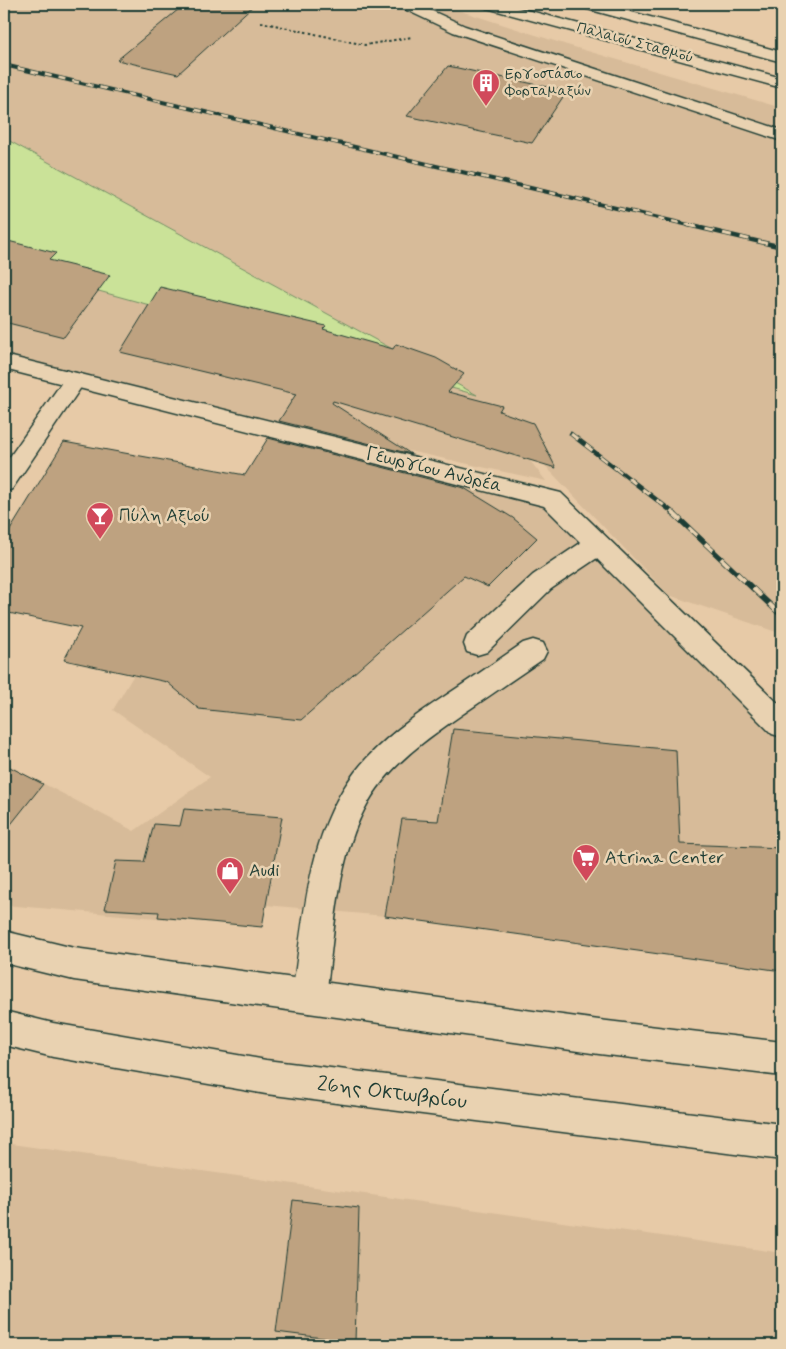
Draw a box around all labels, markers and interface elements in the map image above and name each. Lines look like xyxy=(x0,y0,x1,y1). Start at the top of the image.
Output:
street label: Παλαιού Σταθμού xyxy=(574,18,696,68)
place label: Εργοστάσιο Φορταμαξών xyxy=(504,64,591,101)
building icon: Εργοστάσιο Φορταμαξών xyxy=(471,68,501,107)
street label: Γεωργίου Ανδρέα xyxy=(363,440,505,499)
bar icon: Πύλη Αξιού xyxy=(85,501,115,540)
place label: Πύλη Αξιού xyxy=(119,504,210,528)
supermarket icon: Atrina Center xyxy=(571,843,601,882)
place label: Atrina Center xyxy=(605,846,724,870)
shop icon: Audi xyxy=(215,856,245,895)
place label: Audi xyxy=(249,859,279,883)
street label: 26ης Οκτωβρίου xyxy=(315,1070,469,1116)

